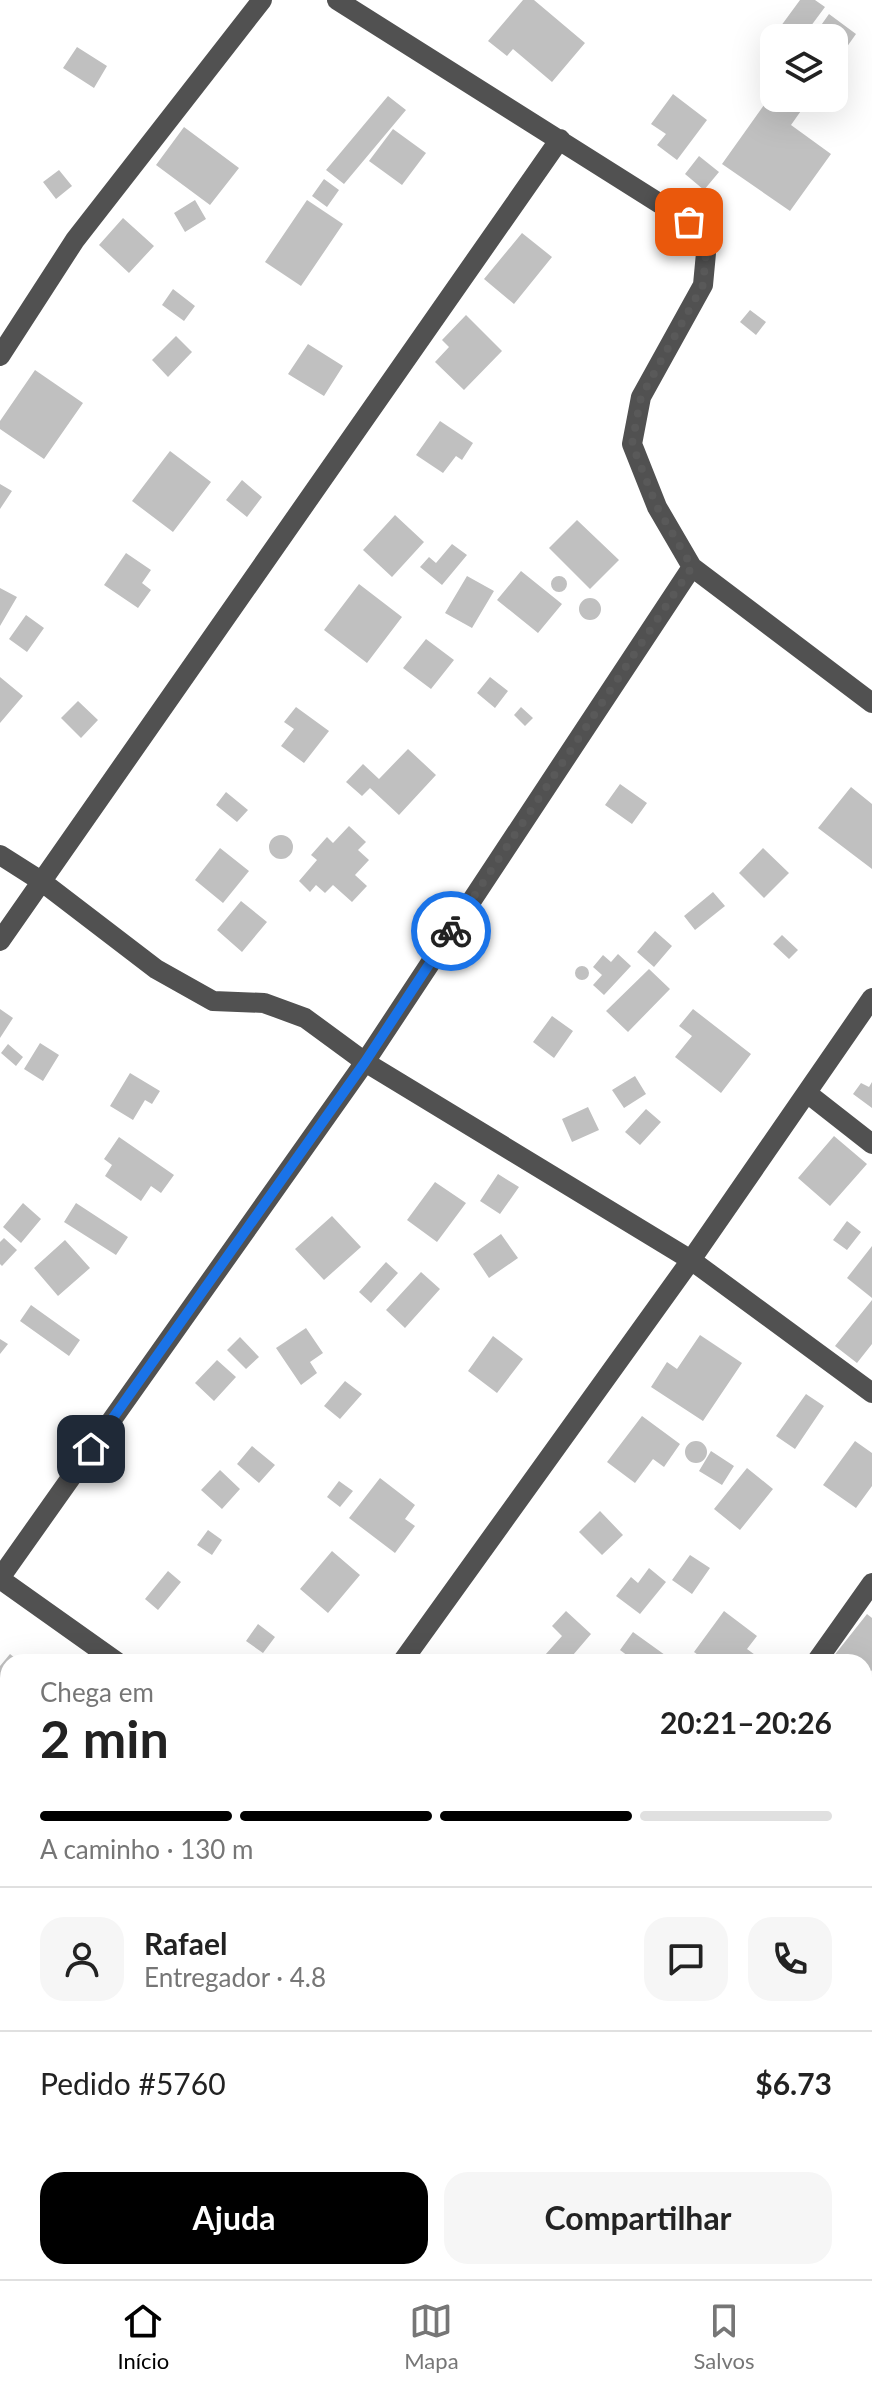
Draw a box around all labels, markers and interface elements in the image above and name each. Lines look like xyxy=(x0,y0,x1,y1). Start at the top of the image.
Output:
map controls xyxy=(760,24,848,112)
button: layers xyxy=(760,24,848,112)
pin xyxy=(655,188,723,256)
icon: bag xyxy=(667,200,711,244)
courier xyxy=(411,891,491,971)
icon: bike xyxy=(429,909,473,953)
pin xyxy=(57,1415,125,1483)
icon: home xyxy=(69,1427,113,1471)
text: Chega em xyxy=(40,1676,154,1708)
text: 20:21–20:26 xyxy=(660,1704,832,1740)
text: 2 min xyxy=(40,1707,169,1769)
text: A caminho · 130 m xyxy=(40,1833,253,1865)
button: person xyxy=(40,1917,124,2001)
button: chat xyxy=(644,1917,728,2001)
button: phone xyxy=(748,1917,832,2001)
text: Rafael xyxy=(144,1925,227,1961)
text: Entregador · 4.8 xyxy=(144,1961,326,1993)
text: Pedido #5760 xyxy=(40,2065,226,2101)
text: $6.73 xyxy=(755,2065,832,2101)
button: Ajuda xyxy=(40,2172,428,2264)
button: Compartilhar xyxy=(444,2172,832,2264)
tab: Início xyxy=(117,2299,169,2374)
tab: Mapa xyxy=(404,2299,459,2374)
tab: Salvos xyxy=(694,2299,754,2374)

